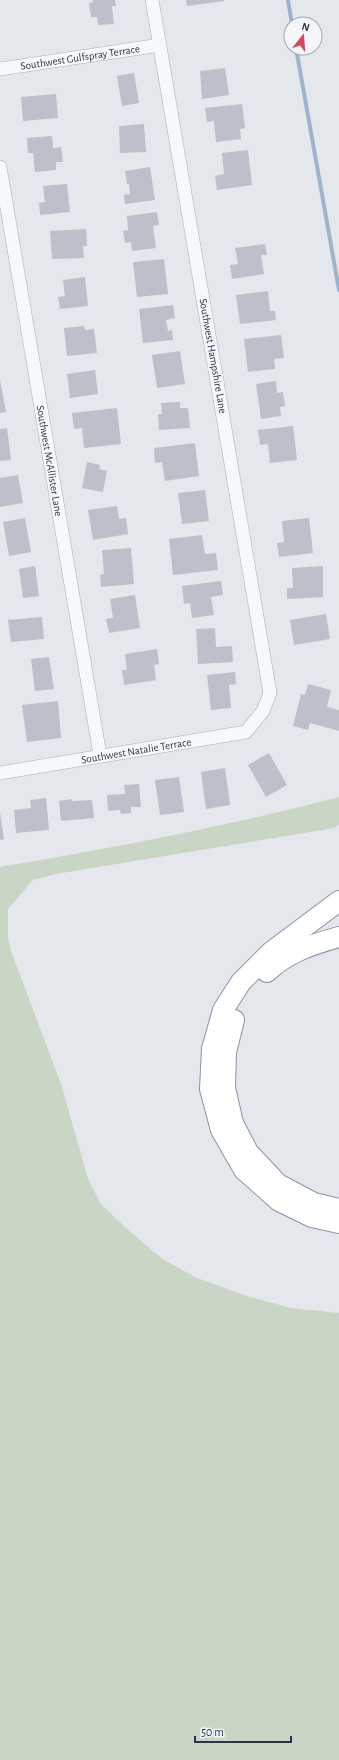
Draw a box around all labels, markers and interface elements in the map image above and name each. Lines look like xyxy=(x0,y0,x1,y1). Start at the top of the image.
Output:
north arrow xyxy=(283,16,323,56)
text: N xyxy=(301,21,311,33)
street label: Southwest Gulfspray Terrace xyxy=(20,43,141,71)
street label: Southwest Hampshire Lane xyxy=(197,298,229,414)
street label: Southwest McAllister Lane xyxy=(35,405,65,517)
street label: Southwest Natalie Terrace xyxy=(80,736,192,765)
scale bar xyxy=(195,1718,291,1744)
text: 50 m xyxy=(201,1726,224,1738)

